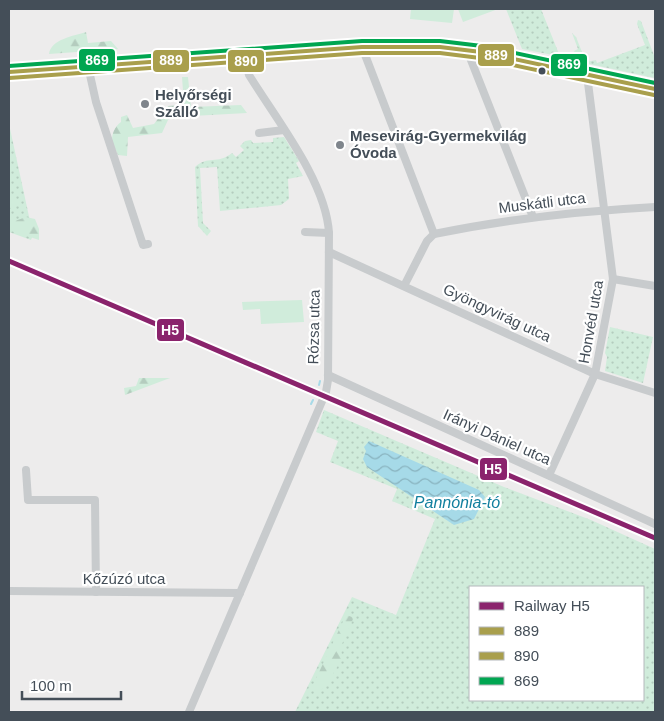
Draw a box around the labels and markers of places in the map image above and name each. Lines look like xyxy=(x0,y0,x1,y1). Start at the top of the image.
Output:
unlabelled marker xyxy=(537,66,547,76)
place label: Helyőrségi Szálló xyxy=(155,86,232,120)
marker: Helyőrségi Szálló xyxy=(139,98,151,110)
place label: Mesevirág-Gyermekvilág Óvoda xyxy=(350,127,527,161)
marker: Mesevirág-Gyermekvilág Óvoda xyxy=(334,139,346,151)

